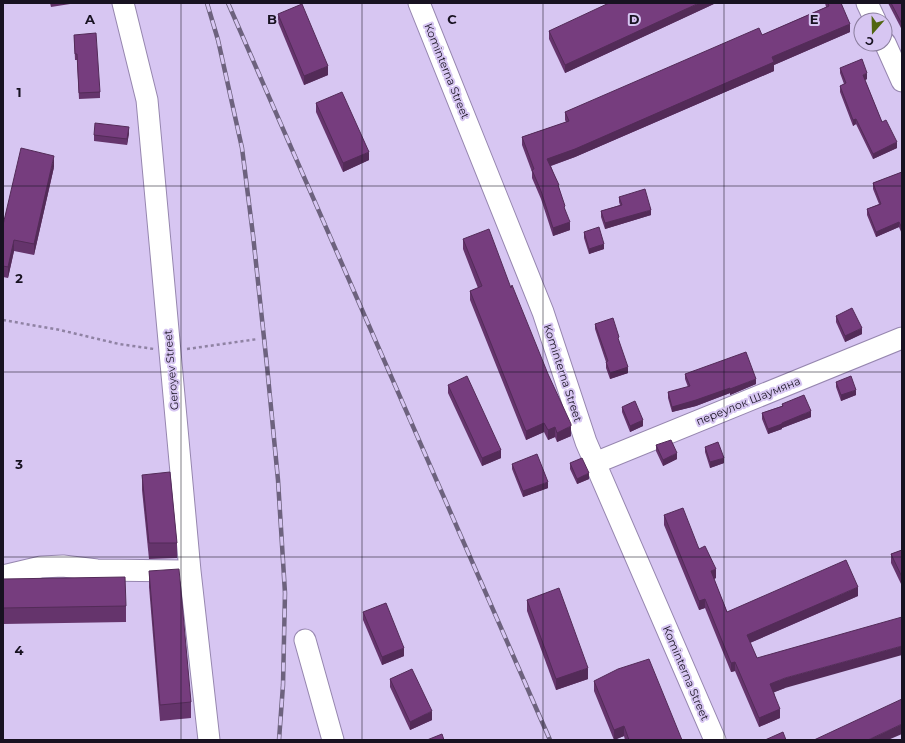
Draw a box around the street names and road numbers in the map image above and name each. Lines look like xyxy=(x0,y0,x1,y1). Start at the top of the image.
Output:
street label: Kominterna Street xyxy=(421,21,473,121)
street label: Kominterna Street xyxy=(541,322,586,424)
street label: Geroyev Street xyxy=(160,329,181,411)
street label: переулок Шаумяна xyxy=(694,374,802,428)
street label: Kominterna Street xyxy=(660,623,713,723)

